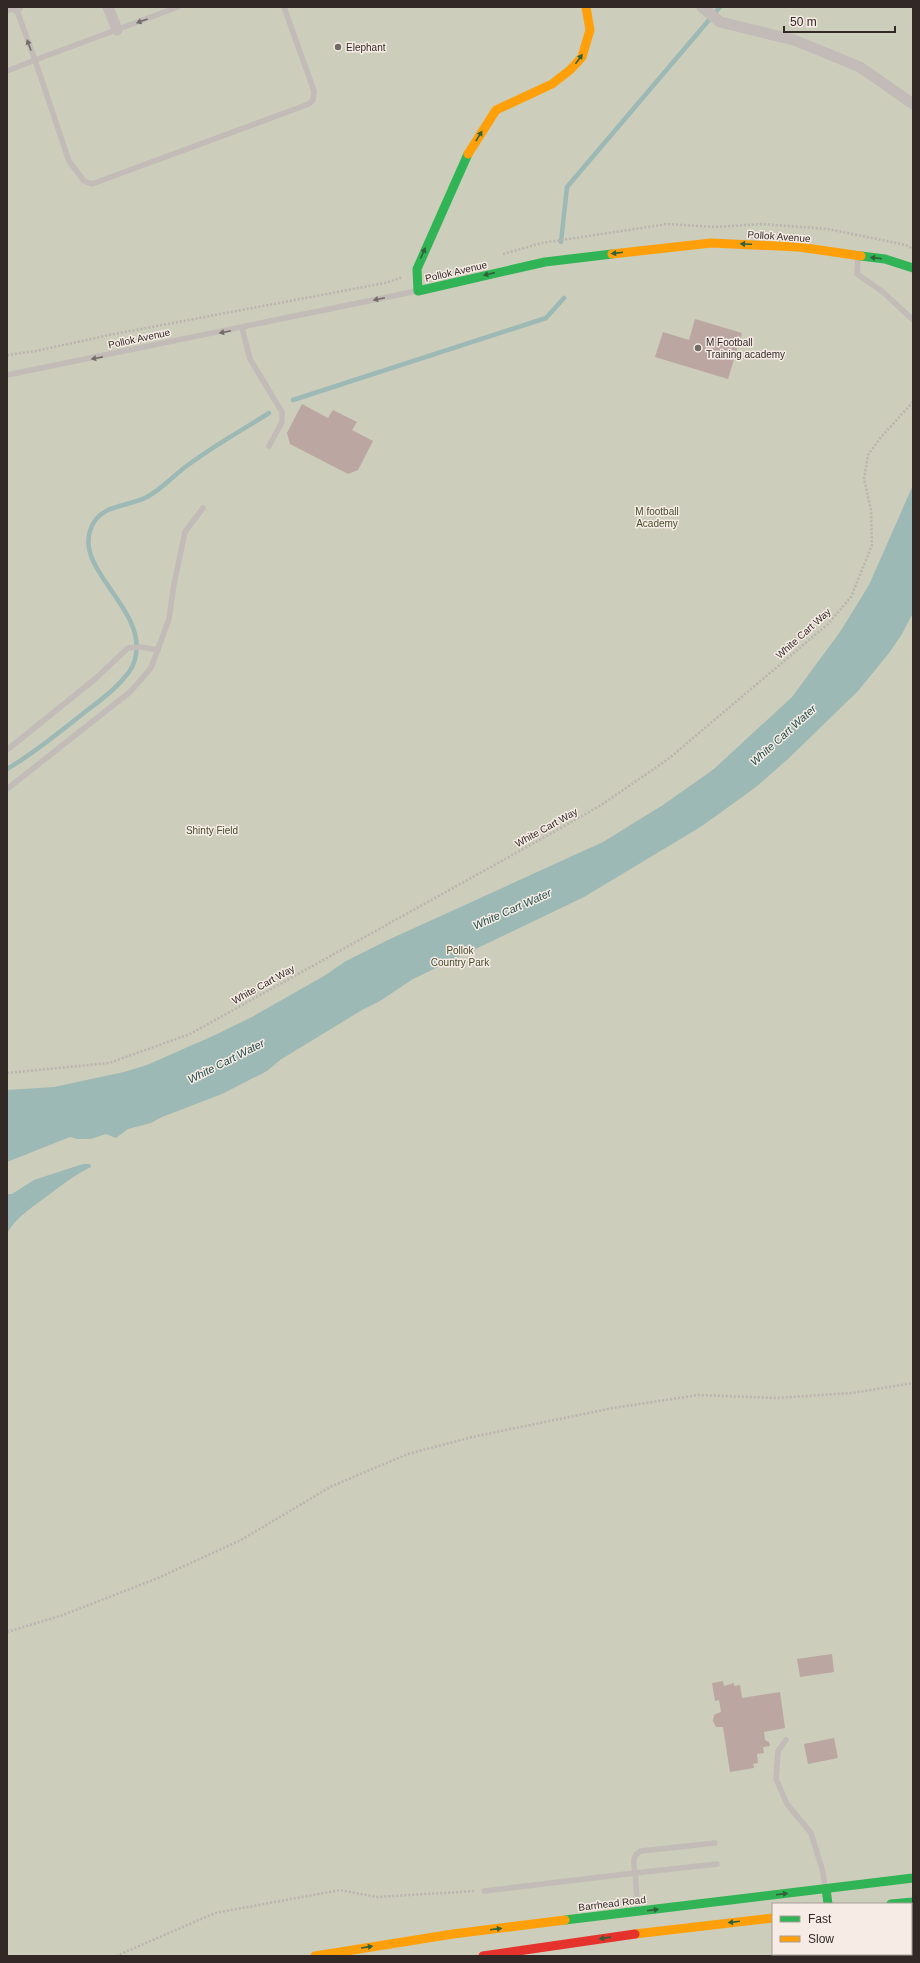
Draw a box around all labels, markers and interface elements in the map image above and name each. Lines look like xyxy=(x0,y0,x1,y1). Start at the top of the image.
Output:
scale bar xyxy=(784,8,895,34)
text: 50 m xyxy=(790,15,817,29)
one-way arrow xyxy=(135,18,147,24)
one-way arrow xyxy=(26,39,32,51)
marker: Elephant xyxy=(333,42,343,52)
place label: Elephant xyxy=(346,42,386,53)
one-way arrow xyxy=(575,54,583,64)
one-way arrow xyxy=(476,130,483,142)
street label: Pollok Avenue xyxy=(747,229,811,244)
one-way arrow xyxy=(740,241,752,248)
one-way arrow xyxy=(421,247,427,259)
one-way arrow xyxy=(611,250,623,257)
one-way arrow xyxy=(869,255,882,261)
street label: Pollok Avenue xyxy=(424,259,489,284)
one-way arrow xyxy=(483,272,495,278)
one-way arrow xyxy=(373,296,386,302)
street label: Pollok Avenue xyxy=(107,326,172,350)
one-way arrow xyxy=(219,329,231,335)
place label: M Football Training academy xyxy=(706,337,785,360)
marker: M Football Training academy xyxy=(693,343,703,353)
one-way arrow xyxy=(91,355,104,361)
park label: M football Academy xyxy=(635,506,679,529)
street label: White Cart Way xyxy=(774,606,833,661)
water label: White Cart Water xyxy=(748,701,819,768)
street label: White Cart Way xyxy=(513,806,579,849)
park label: Shinty Field xyxy=(186,825,238,836)
water label: White Cart Water xyxy=(471,886,554,932)
park label: Pollok Country Park xyxy=(431,945,490,968)
street label: White Cart Way xyxy=(230,963,296,1006)
water label: White Cart Water xyxy=(186,1036,267,1085)
one-way arrow xyxy=(776,1891,788,1897)
street label: Barrhead Road xyxy=(578,1894,646,1913)
legend xyxy=(772,1903,912,1955)
one-way arrow xyxy=(647,1906,659,1913)
text: Fast xyxy=(808,1912,832,1926)
one-way arrow xyxy=(728,1919,740,1925)
one-way arrow xyxy=(490,1926,502,1932)
text: Slow xyxy=(808,1932,834,1946)
one-way arrow xyxy=(599,1935,611,1941)
one-way arrow xyxy=(361,1943,373,1949)

